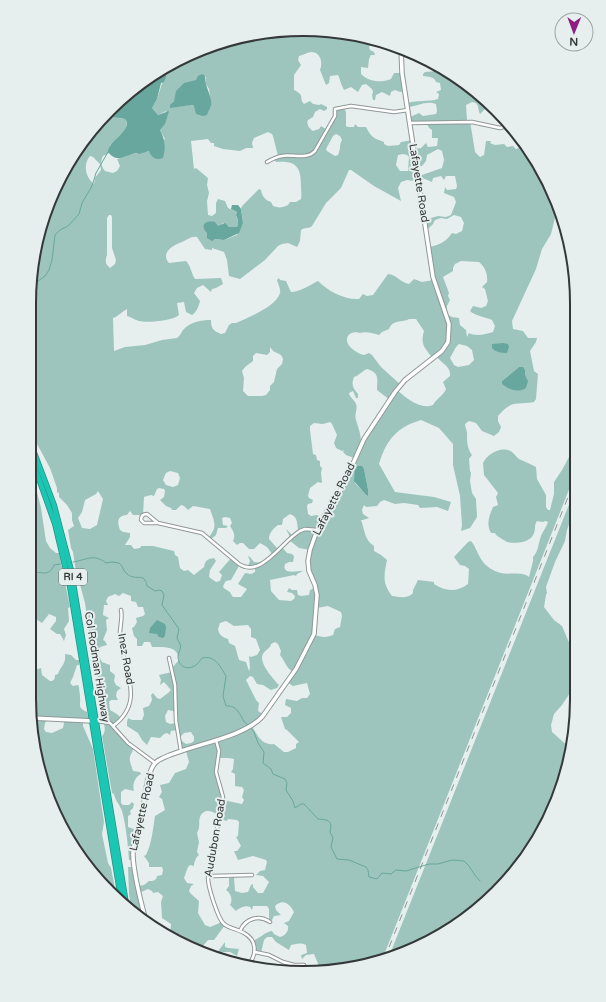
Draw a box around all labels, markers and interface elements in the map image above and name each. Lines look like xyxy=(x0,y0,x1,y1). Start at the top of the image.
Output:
north arrow xyxy=(554,12,594,52)
text: N xyxy=(569,35,578,48)
street label: Lafayette Road xyxy=(406,143,432,223)
street label: Lafayette Road xyxy=(310,461,358,537)
road number: RI 4 xyxy=(59,569,87,585)
street label: Col Rodman Highway xyxy=(82,611,112,723)
street label: Inez Road xyxy=(115,632,137,686)
street label: Lafayette Road xyxy=(127,772,157,852)
street label: Audubon Road xyxy=(202,798,228,878)

